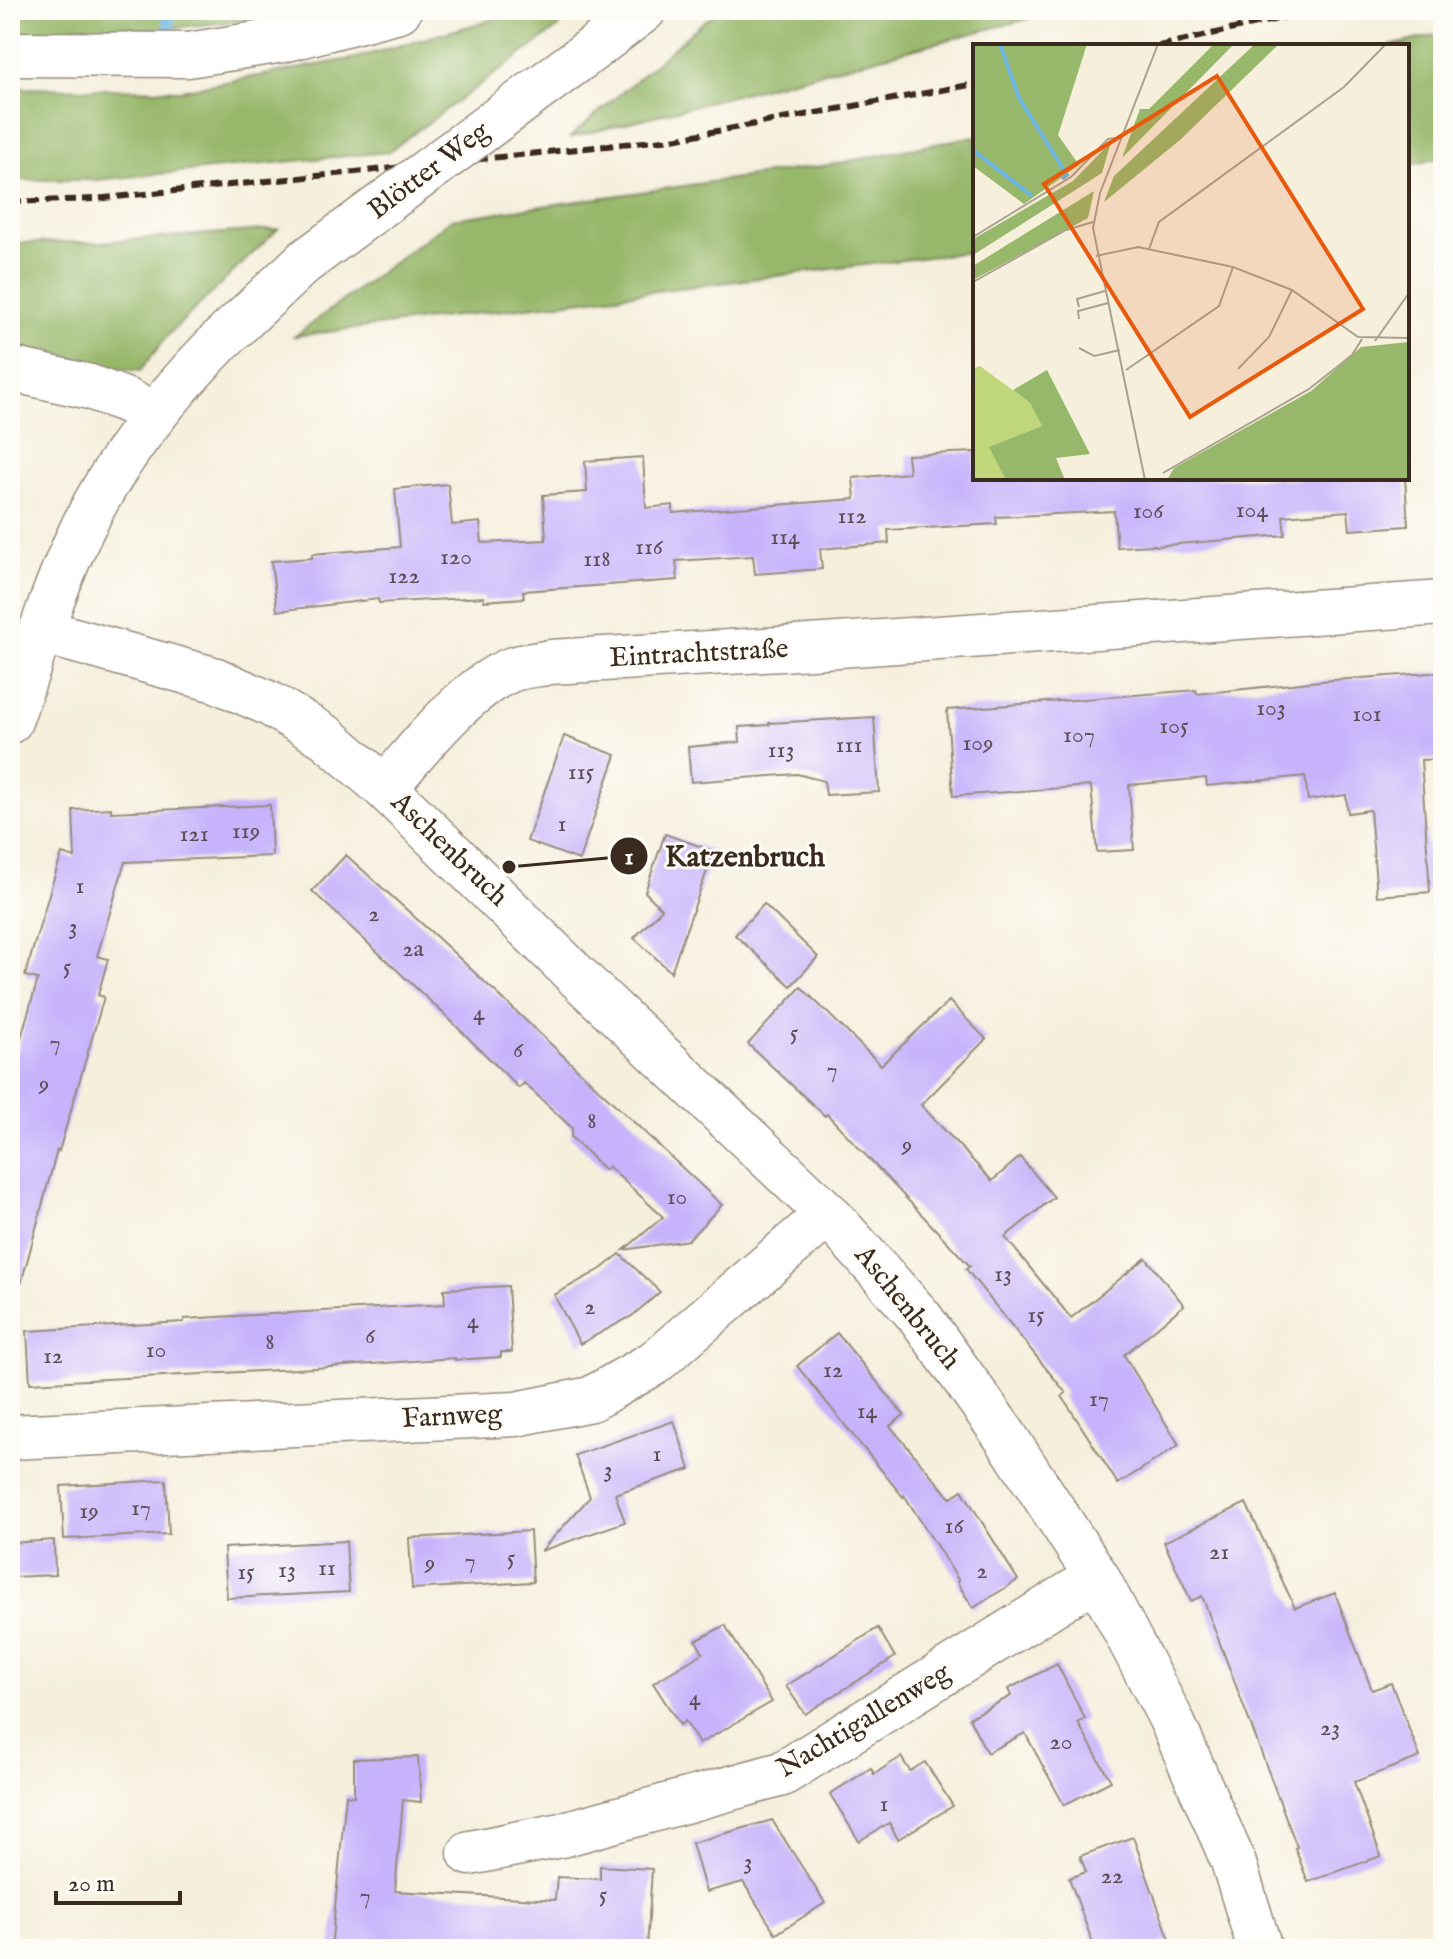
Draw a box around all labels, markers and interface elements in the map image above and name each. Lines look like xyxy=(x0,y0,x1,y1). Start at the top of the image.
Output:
inset map xyxy=(973,44,1409,480)
street label: Blötter Weg xyxy=(361,114,497,228)
house number: 104 xyxy=(1236,495,1268,526)
house number: 106 xyxy=(1133,496,1164,527)
house number: 112 xyxy=(837,501,867,532)
house number: 114 xyxy=(770,522,800,553)
house number: 116 xyxy=(635,532,664,563)
house number: 120 xyxy=(440,542,472,573)
house number: 118 xyxy=(583,544,611,575)
house number: 122 xyxy=(388,561,420,592)
street label: Eintrachtstraße xyxy=(609,632,790,676)
house number: 103 xyxy=(1256,693,1286,724)
house number: 101 xyxy=(1352,699,1382,730)
house number: 105 xyxy=(1159,711,1189,742)
house number: 107 xyxy=(1063,720,1095,751)
house number: 109 xyxy=(962,728,994,759)
house number: 111 xyxy=(836,730,862,761)
house number: 113 xyxy=(768,735,794,766)
house number: 115 xyxy=(568,757,595,788)
street label: Aschenbruch xyxy=(382,785,515,915)
house number: 1 xyxy=(558,809,566,840)
house number: 119 xyxy=(232,816,260,847)
house number: 121 xyxy=(179,819,209,850)
callout: Katzenbruch xyxy=(609,829,841,883)
text: Katzenbruch xyxy=(665,839,826,877)
text: 1 xyxy=(625,842,634,873)
house number: 1 xyxy=(76,871,84,902)
house number: 2 xyxy=(368,899,380,930)
house number: 3 xyxy=(69,912,77,943)
house number: 2a xyxy=(402,934,424,965)
house number: 5 xyxy=(63,952,72,983)
house number: 4 xyxy=(473,998,485,1029)
house number: 5 xyxy=(790,1018,799,1049)
house number: 7 xyxy=(49,1028,61,1059)
house number: 6 xyxy=(513,1035,524,1066)
house number: 7 xyxy=(826,1055,838,1086)
house number: 9 xyxy=(38,1069,49,1100)
house number: 8 xyxy=(587,1106,597,1137)
house number: 9 xyxy=(901,1130,912,1161)
house number: 10 xyxy=(667,1182,687,1213)
street label: Aschenbruch xyxy=(846,1238,968,1377)
house number: 13 xyxy=(994,1259,1012,1290)
house number: 2 xyxy=(584,1292,596,1323)
house number: 15 xyxy=(1027,1300,1045,1331)
house number: 4 xyxy=(467,1306,479,1337)
house number: 6 xyxy=(365,1321,376,1352)
house number: 8 xyxy=(265,1327,275,1358)
house number: 10 xyxy=(146,1335,166,1366)
house number: 12 xyxy=(43,1341,63,1372)
house number: 12 xyxy=(823,1355,843,1386)
house number: 17 xyxy=(1089,1384,1109,1415)
house number: 14 xyxy=(857,1396,878,1427)
street label: Farnweg xyxy=(401,1397,504,1437)
house number: 1 xyxy=(653,1439,661,1470)
house number: 3 xyxy=(604,1455,612,1486)
house number: 17 xyxy=(131,1493,151,1524)
house number: 19 xyxy=(79,1496,99,1527)
house number: 16 xyxy=(944,1511,964,1542)
house number: 21 xyxy=(1209,1537,1229,1568)
house number: 5 xyxy=(507,1543,516,1574)
house number: 7 xyxy=(464,1546,476,1577)
house number: 9 xyxy=(424,1548,435,1579)
house number: 11 xyxy=(318,1553,336,1584)
house number: 13 xyxy=(278,1555,296,1586)
house number: 2 xyxy=(976,1556,988,1587)
house number: 15 xyxy=(237,1557,255,1588)
street label: Nachtigallenweg xyxy=(771,1655,958,1786)
house number: 4 xyxy=(689,1683,701,1714)
house number: 23 xyxy=(1320,1713,1340,1744)
house number: 20 xyxy=(1049,1727,1073,1758)
house number: 1 xyxy=(880,1789,888,1820)
house number: 3 xyxy=(744,1847,752,1878)
scale bar xyxy=(56,1855,180,1905)
house number: 22 xyxy=(1101,1861,1123,1892)
text: 20 m xyxy=(68,1869,115,1900)
house number: 5 xyxy=(599,1880,608,1911)
house number: 7 xyxy=(359,1881,371,1912)

